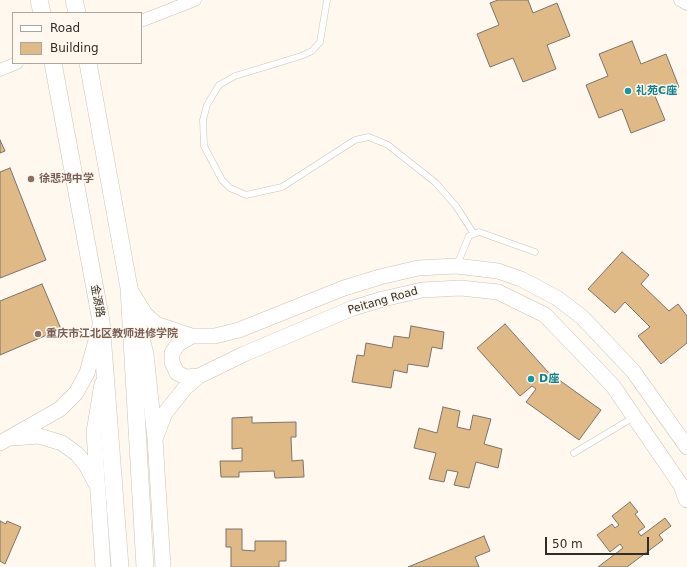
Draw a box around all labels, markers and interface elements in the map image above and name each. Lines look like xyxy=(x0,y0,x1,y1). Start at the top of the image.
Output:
legend xyxy=(12,12,142,64)
text: Road xyxy=(50,21,80,35)
text: Building xyxy=(50,41,99,55)
place label: 礼苑C座 xyxy=(636,84,677,98)
marker: 礼苑C座 xyxy=(623,86,633,96)
place label: 徐悲鸿中学 xyxy=(39,172,94,186)
marker: 徐悲鸿中学 xyxy=(26,174,36,184)
street label: 金源路 xyxy=(88,284,106,318)
street label: Peitang Road xyxy=(346,285,420,317)
place label: 重庆市江北区教师进修学院 xyxy=(46,327,178,341)
marker: 重庆市江北区教师进修学院 xyxy=(33,329,43,339)
place label: D座 xyxy=(539,372,559,386)
marker: D座 xyxy=(526,374,536,384)
scale bar xyxy=(547,529,651,555)
text: 50 m xyxy=(552,537,583,551)

